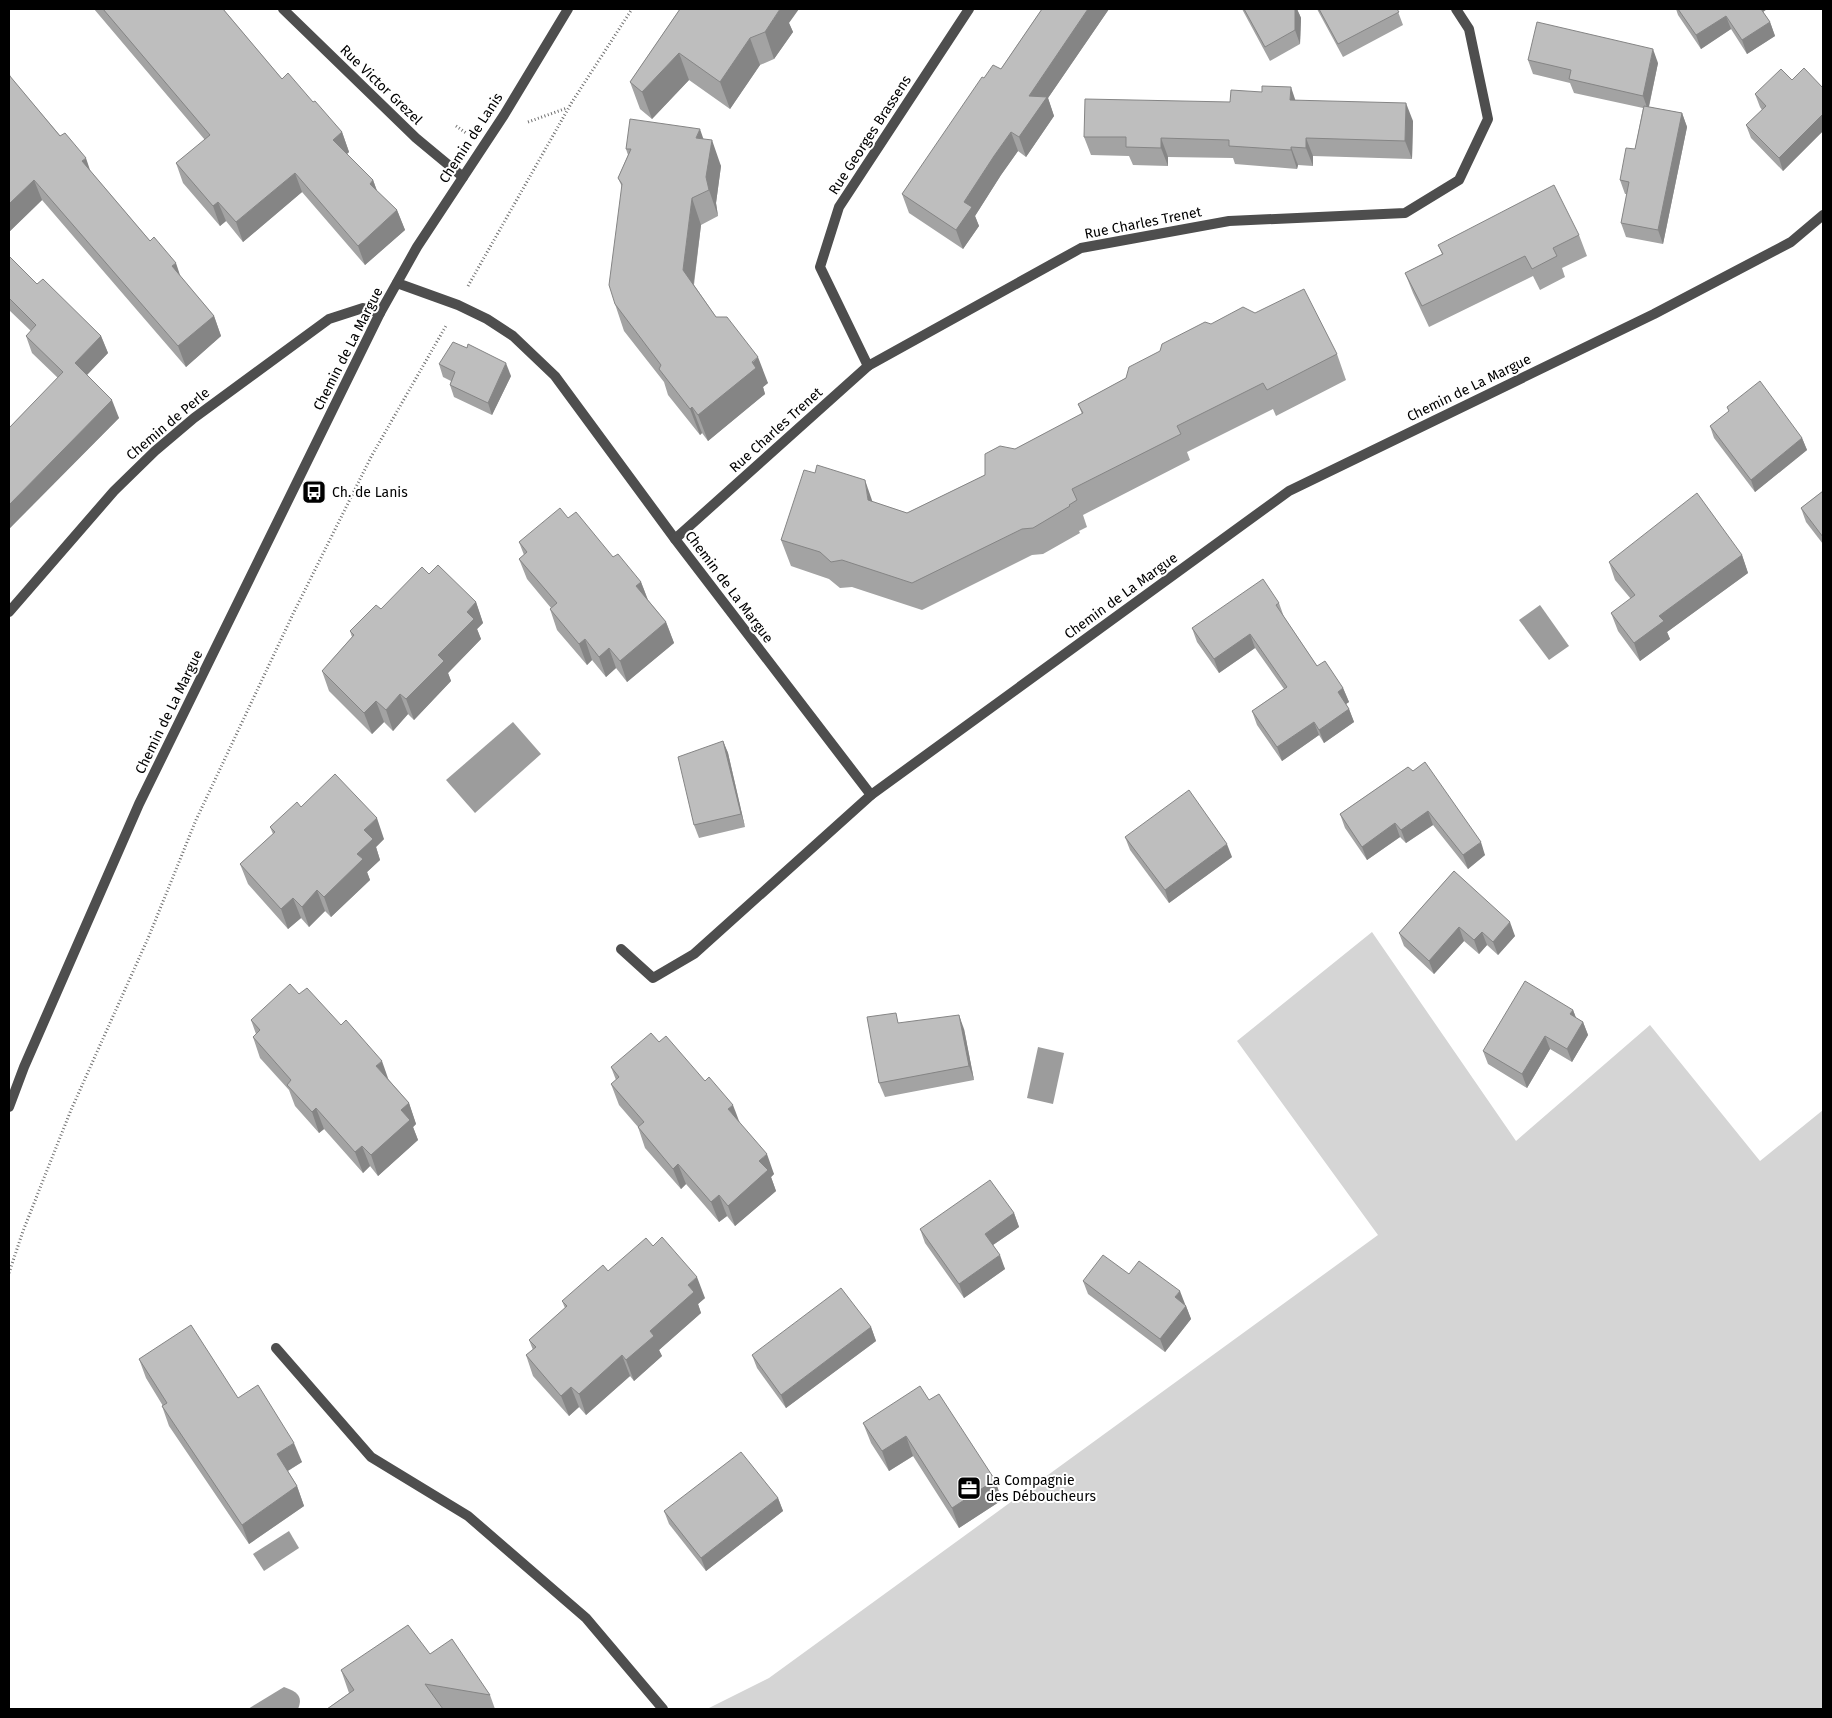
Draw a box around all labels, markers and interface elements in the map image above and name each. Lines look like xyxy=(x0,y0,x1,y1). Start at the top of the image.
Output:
street label: Rue Victor Grezel xyxy=(336,42,426,128)
street label: Rue Georges Brassens xyxy=(825,72,915,198)
street label: Chemin de Lanis xyxy=(435,89,507,186)
street label: Rue Charles Trenet xyxy=(1083,203,1204,243)
street label: Chemin de La Margue xyxy=(310,285,386,413)
street label: Chemin de La Margue xyxy=(1404,351,1534,425)
street label: Rue Charles Trenet xyxy=(726,383,827,476)
street label: Chemin de Perle xyxy=(123,384,213,464)
bus stop icon: Ch. de Lanis xyxy=(301,479,327,505)
place label: Ch. de Lanis xyxy=(332,484,408,501)
street label: Chemin de La Margue xyxy=(681,528,777,646)
street label: Chemin de La Margue xyxy=(1061,549,1181,643)
street label: Chemin de La Margue xyxy=(132,647,206,777)
place label: La Compagnie des Déboucheurs xyxy=(986,1472,1096,1505)
office icon: La Compagnie des Déboucheurs xyxy=(956,1475,982,1501)

